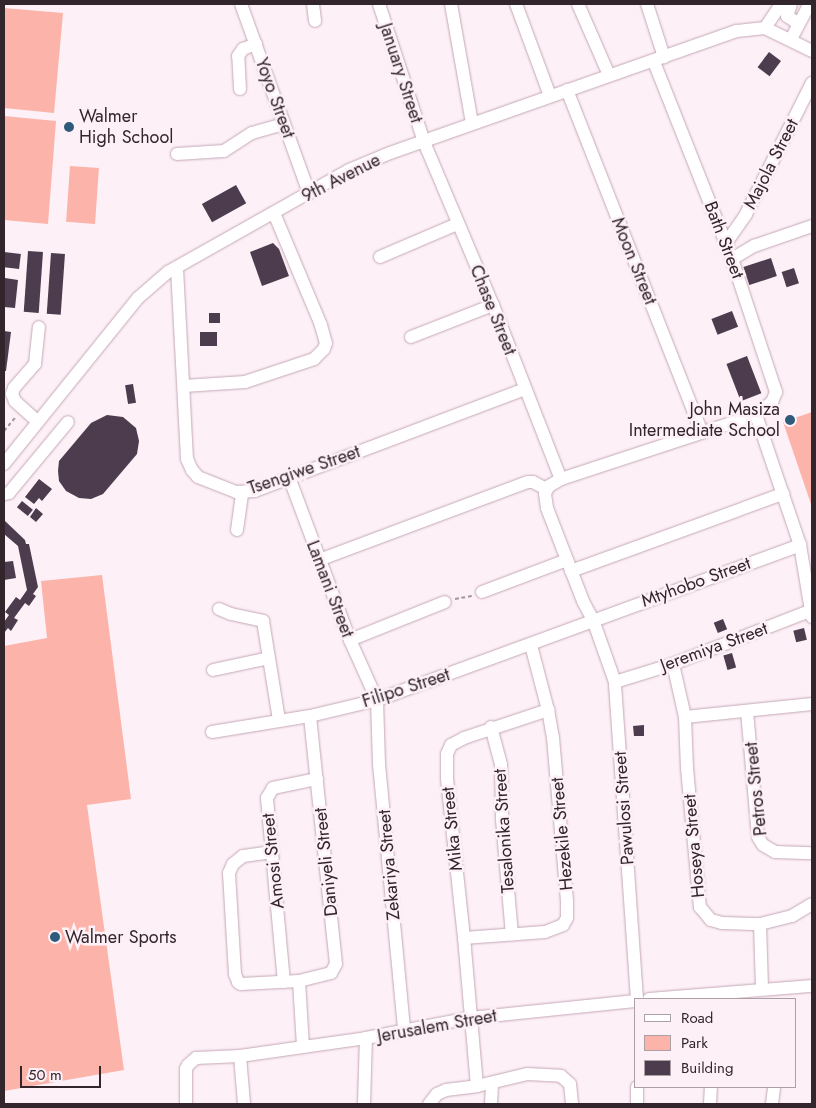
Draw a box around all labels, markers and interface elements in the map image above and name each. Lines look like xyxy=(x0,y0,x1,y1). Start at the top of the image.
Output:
street label: January Street xyxy=(375,20,427,126)
street label: Yoyo Street xyxy=(251,55,299,141)
place label: Walmer High School xyxy=(79,106,173,148)
street label: Majola Street xyxy=(739,115,803,213)
marker: Walmer High School xyxy=(63,121,75,133)
street label: 9th Avenue xyxy=(298,149,384,207)
street label: Bath Street xyxy=(699,198,749,282)
street label: Moon Street xyxy=(607,214,661,308)
street label: Chase Street xyxy=(465,262,521,358)
place label: John Masiza Intermediate School xyxy=(629,399,780,442)
marker: John Masiza Intermediate School xyxy=(784,414,796,426)
street label: Tsengiwe Street xyxy=(245,441,363,499)
street label: Lamani Street xyxy=(302,538,358,640)
street label: Mtyhobo Street xyxy=(638,552,754,612)
street label: Jeremiya Street xyxy=(657,618,771,676)
street label: Filipo Street xyxy=(359,664,453,712)
street label: Petros Street xyxy=(740,741,772,837)
street label: Pawulosi Street xyxy=(609,750,639,866)
street label: Tesalonika Street xyxy=(489,768,519,894)
street label: Hezekile Street xyxy=(546,777,578,891)
street label: Mika Street xyxy=(437,786,467,872)
street label: Hoseya Street xyxy=(679,793,709,899)
street label: Daniyeli Street xyxy=(310,807,342,917)
street label: Zekariya Street xyxy=(373,809,405,921)
street label: Amosi Street xyxy=(257,812,289,910)
place label: Walmer Sports xyxy=(65,926,176,948)
marker: Walmer Sports xyxy=(49,931,61,943)
legend xyxy=(634,998,796,1088)
street label: Jerusalem Street xyxy=(376,1005,498,1047)
text: Road xyxy=(681,1007,713,1029)
text: Park xyxy=(681,1032,708,1054)
scale bar xyxy=(22,1056,104,1088)
text: Building xyxy=(681,1057,733,1079)
text: 50 m xyxy=(28,1064,62,1086)

